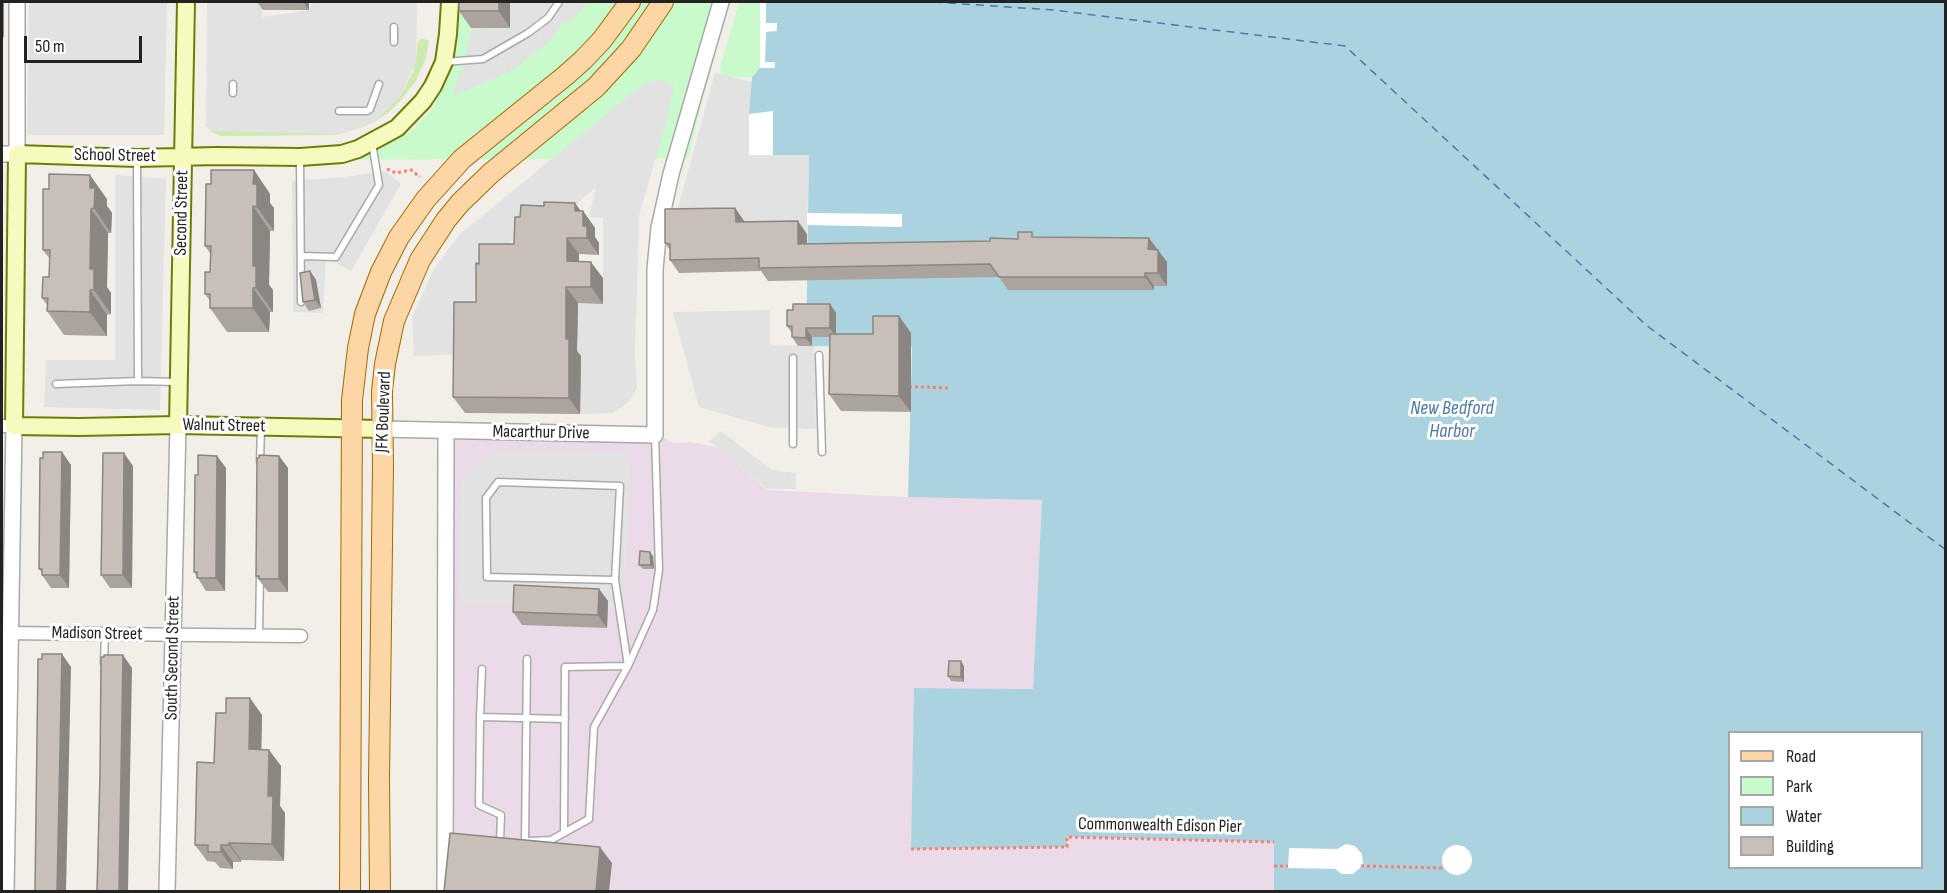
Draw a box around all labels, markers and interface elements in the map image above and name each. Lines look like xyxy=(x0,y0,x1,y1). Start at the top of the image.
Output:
scale bar xyxy=(27,24,146,62)
text: 50 m xyxy=(35,36,65,57)
street label: School Street xyxy=(74,144,156,168)
street label: Second Street xyxy=(170,170,194,256)
street label: JFK Boulevard xyxy=(372,371,396,453)
water label: New Bedford Harbor xyxy=(1410,397,1494,444)
street label: Walnut Street xyxy=(182,414,266,438)
street label: Macarthur Drive xyxy=(492,421,590,445)
street label: South Second Street xyxy=(161,596,185,720)
street label: Madison Street xyxy=(51,622,143,646)
legend xyxy=(1728,731,1923,869)
text: Road xyxy=(1786,746,1816,767)
text: Park xyxy=(1786,776,1812,797)
text: Water xyxy=(1786,806,1822,827)
street label: Commonwealth Edison Pier xyxy=(1078,814,1242,838)
text: Building xyxy=(1786,836,1834,857)

